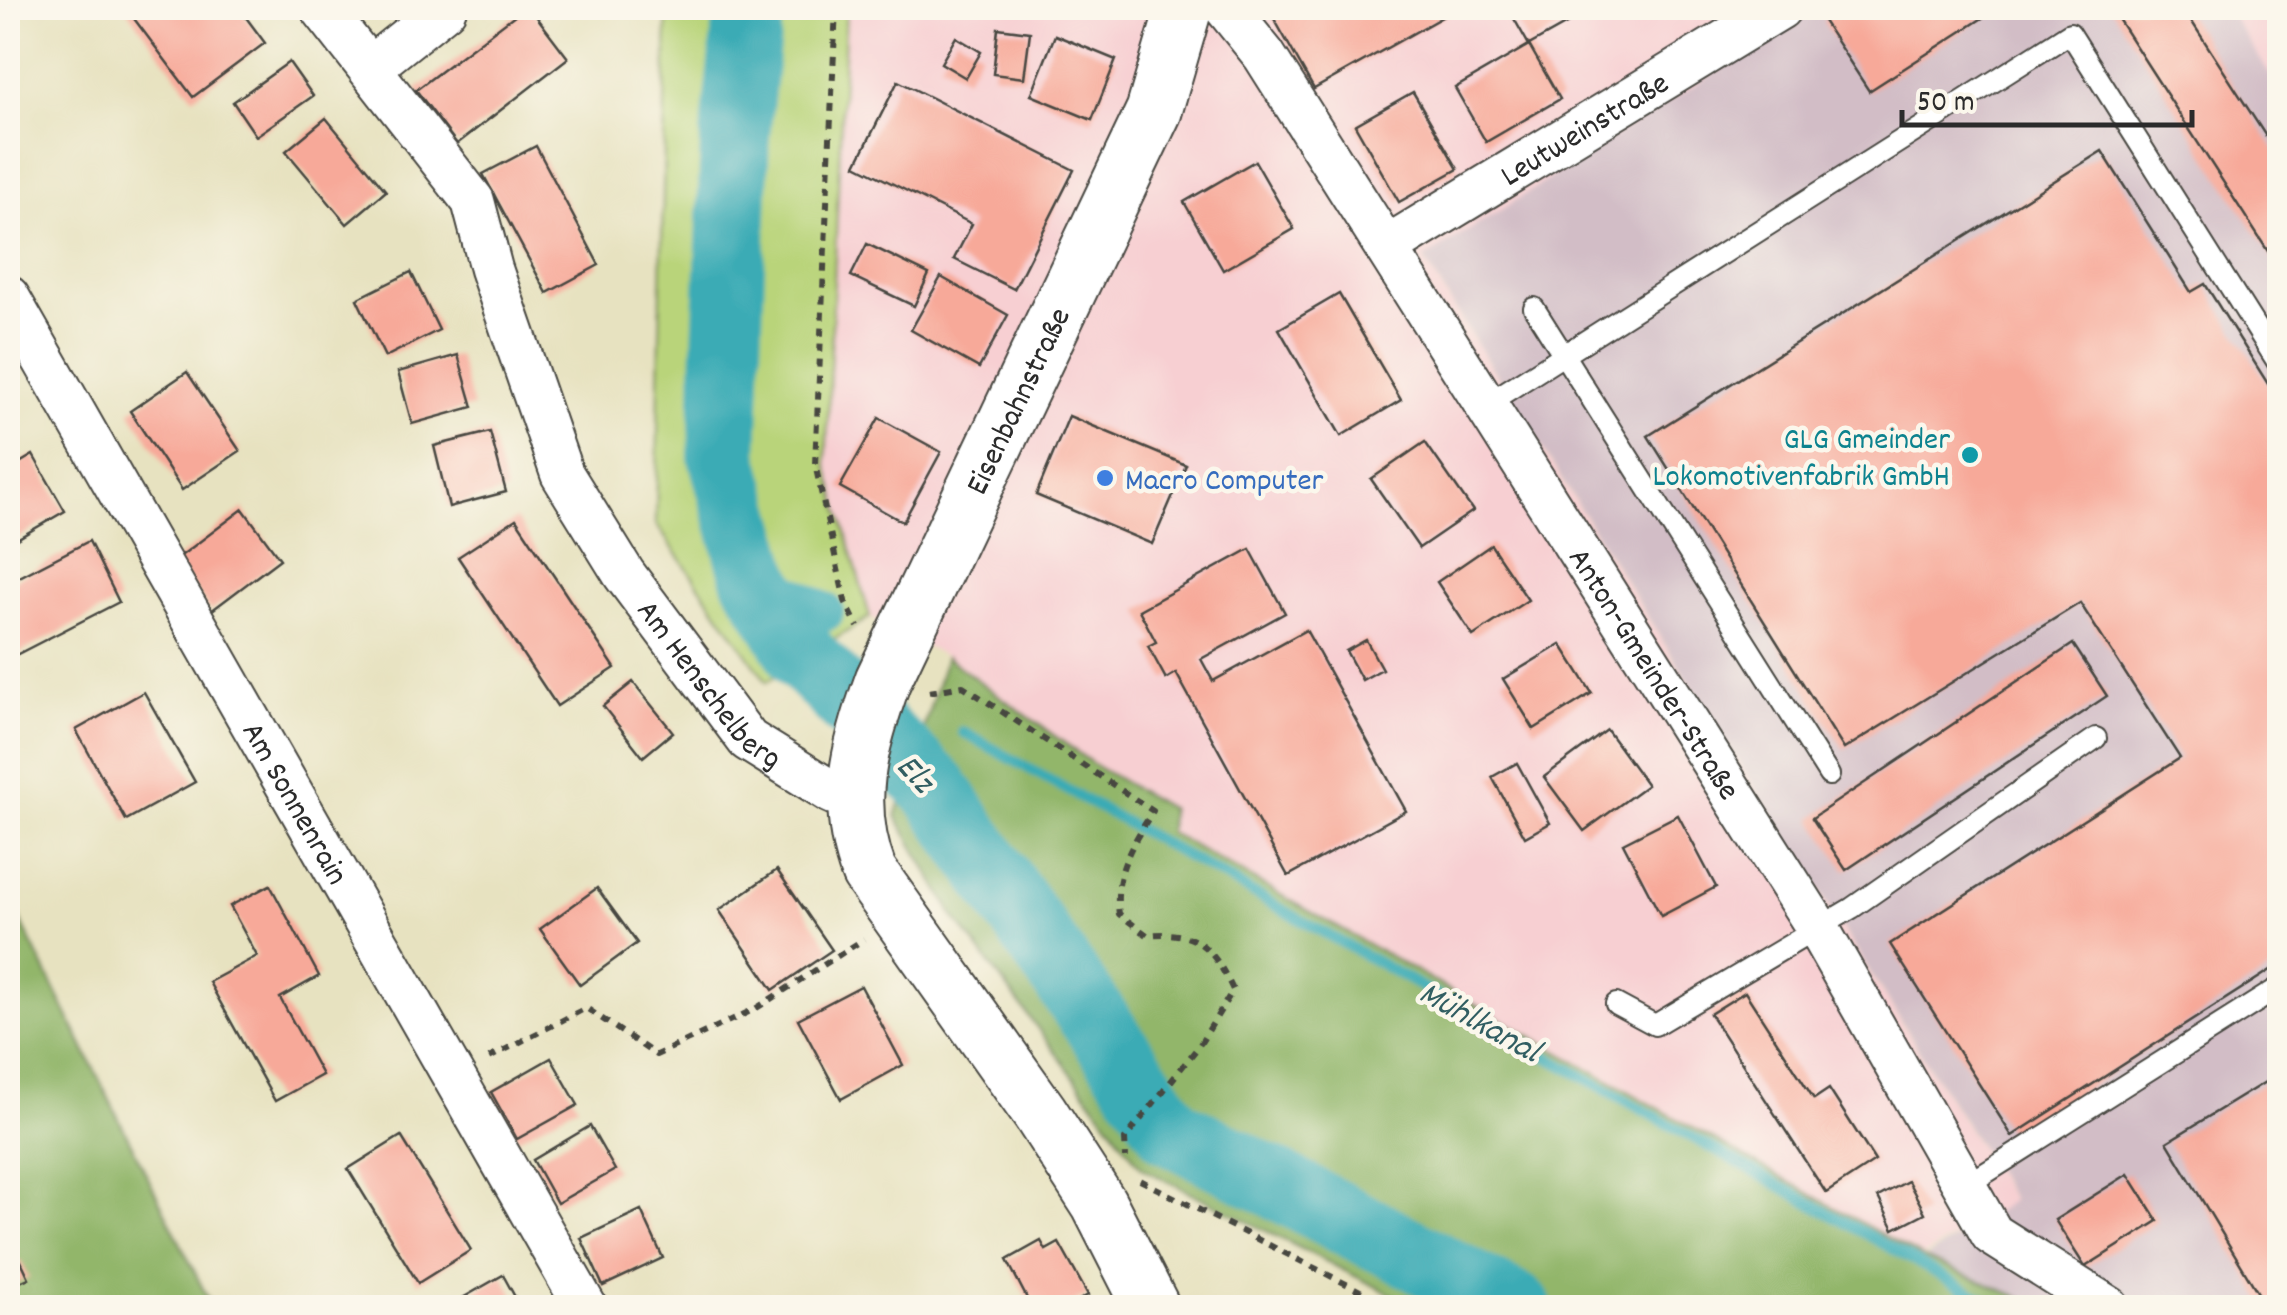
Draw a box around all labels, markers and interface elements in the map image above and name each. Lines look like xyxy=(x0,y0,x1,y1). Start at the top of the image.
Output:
street label: Leutweinstraße xyxy=(1493,63,1679,201)
scale bar xyxy=(1902,65,2192,127)
text: 50 m xyxy=(1917,83,1975,126)
street label: Eisenbahnstraße xyxy=(956,301,1085,504)
place label: GLG Gmeinder Lokomotivenfabrik GmbH xyxy=(1653,419,1950,502)
marker: GLG Gmeinder Lokomotivenfabrik GmbH xyxy=(1959,444,1981,466)
place label: Macro Computer xyxy=(1125,460,1324,506)
marker: Macro Computer xyxy=(1094,467,1116,489)
street label: Anton-Gmeinder-Straße xyxy=(1554,540,1749,811)
street label: Am Henschelberg xyxy=(623,592,789,783)
street label: Am Sonnenrain xyxy=(228,715,357,895)
water label: Elz xyxy=(882,745,946,807)
water label: Mühlkanal xyxy=(1409,971,1551,1079)

